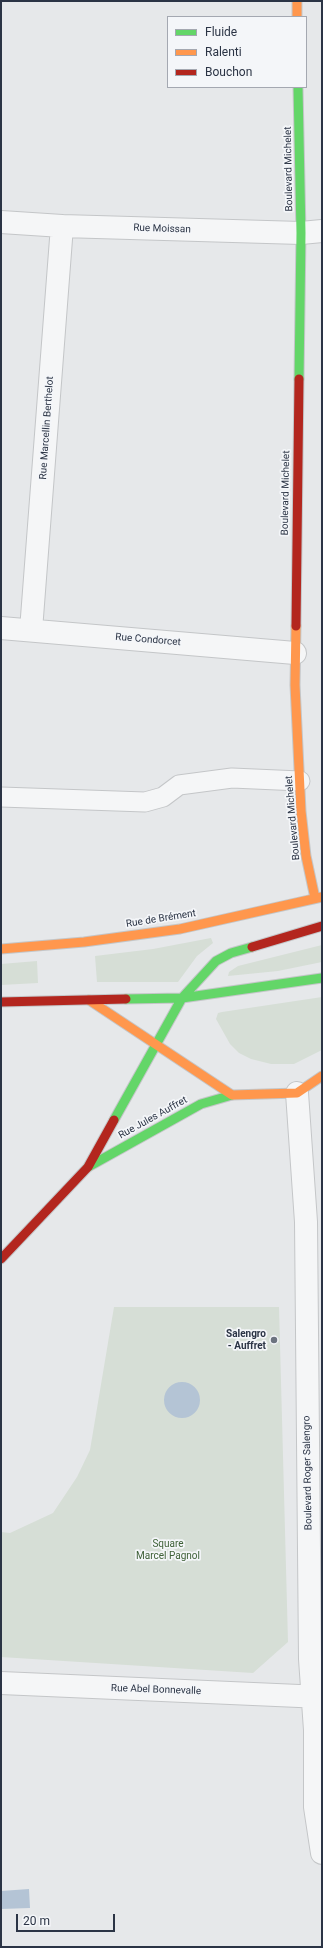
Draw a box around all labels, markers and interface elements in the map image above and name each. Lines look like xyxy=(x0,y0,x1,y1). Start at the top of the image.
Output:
legend xyxy=(167,16,307,88)
text: Fluide xyxy=(205,25,237,39)
text: Ralenti xyxy=(205,45,242,59)
text: Bouchon xyxy=(205,65,252,79)
street label: Boulevard Michelet xyxy=(282,126,296,212)
street label: Rue Moissan xyxy=(133,222,191,236)
street label: Rue Marcellin Berthelot xyxy=(37,376,57,480)
street label: Boulevard Michelet xyxy=(279,450,293,536)
street label: Rue Condorcet xyxy=(115,631,181,649)
street label: Boulevard Michelet xyxy=(283,775,303,861)
street label: Rue de Brément xyxy=(125,908,197,930)
street label: Rue Jules Auffret xyxy=(117,1094,189,1142)
place label: Salengro - Auffret xyxy=(226,1328,266,1352)
marker: Salengro - Auffret xyxy=(269,1335,279,1345)
street label: Boulevard Roger Salengro xyxy=(301,1416,315,1530)
park label: Square Marcel Pagnol xyxy=(136,1538,200,1562)
street label: Rue Abel Bonnevalle xyxy=(111,1682,201,1698)
scale bar xyxy=(18,1906,117,1932)
text: 20 m xyxy=(23,1914,50,1928)

